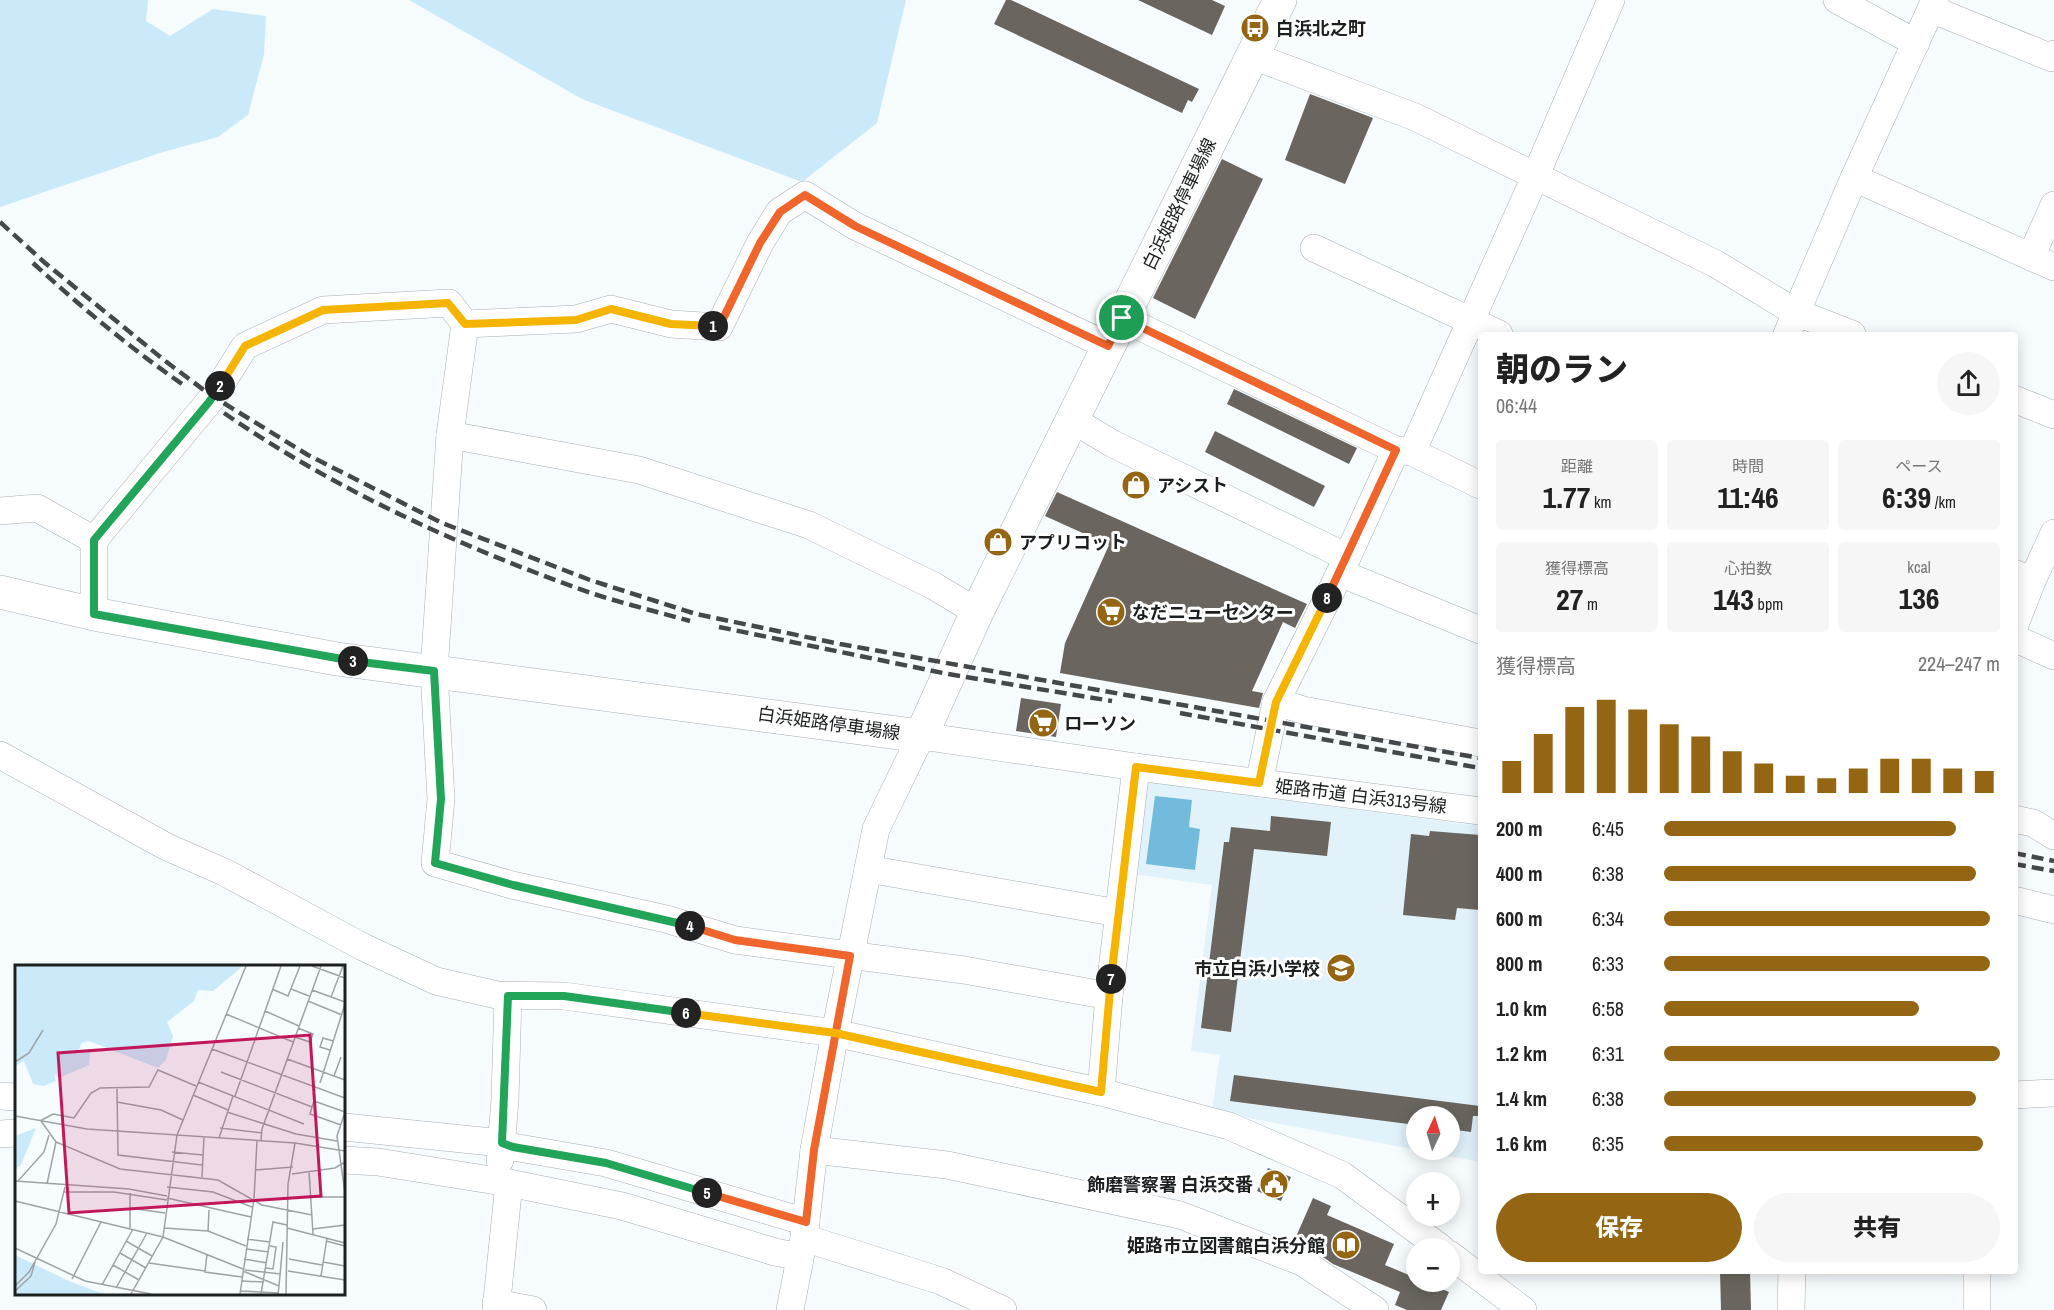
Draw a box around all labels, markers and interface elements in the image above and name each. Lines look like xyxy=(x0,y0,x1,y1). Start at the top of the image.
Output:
bus stop icon: 白浜北之町 xyxy=(1239,12,1271,44)
place label: 白浜北之町 xyxy=(1276,16,1366,41)
street label: 白浜姫路停車場線 xyxy=(1136,134,1222,274)
pin xyxy=(1096,292,1147,343)
icon: arrive xyxy=(1105,301,1138,334)
pin: 1 xyxy=(698,311,728,341)
text: 1 xyxy=(709,315,717,337)
text: 朝のラン xyxy=(1496,347,1628,391)
button: share xyxy=(1937,352,2000,415)
pin: 2 xyxy=(205,371,235,401)
text: 2 xyxy=(216,375,224,397)
text: 06:44 xyxy=(1496,392,1537,419)
text: 距離 xyxy=(1561,455,1593,477)
text: 時間 xyxy=(1732,455,1764,477)
text: ペース xyxy=(1895,455,1943,477)
shop icon: アシスト xyxy=(1120,469,1152,501)
place label: アシスト xyxy=(1157,473,1228,498)
text: 1.77 xyxy=(1542,477,1590,517)
text: 11:46 xyxy=(1717,477,1779,517)
text: 6:39 xyxy=(1882,477,1931,517)
text: km xyxy=(1590,491,1612,513)
text: /km xyxy=(1931,491,1956,513)
shop icon: アプリコット xyxy=(982,526,1014,558)
place label: アプリコット xyxy=(1019,530,1127,555)
text: kcal xyxy=(1907,556,1931,578)
text: 獲得標高 xyxy=(1545,557,1609,579)
text: 心拍数 xyxy=(1724,557,1772,579)
text: 136 xyxy=(1898,578,1940,618)
text: 27 xyxy=(1556,579,1583,619)
text: 143 xyxy=(1713,579,1754,619)
pin: 8 xyxy=(1312,583,1342,613)
text: 8 xyxy=(1323,587,1331,609)
text: m xyxy=(1583,593,1598,615)
text: bpm xyxy=(1754,593,1783,615)
supermarket icon: なだニューセンター xyxy=(1095,596,1127,628)
place label: なだニューセンター xyxy=(1132,600,1294,625)
pin: 3 xyxy=(338,646,368,676)
text: 3 xyxy=(349,650,357,672)
text: 224–247 m xyxy=(1918,650,2000,677)
text: 獲得標高 xyxy=(1496,652,1576,679)
street label: 白浜姫路停車場線 xyxy=(756,701,902,745)
supermarket icon: ローソン xyxy=(1027,707,1059,739)
place label: ローソン xyxy=(1064,711,1136,736)
street label: 姫路市道 白浜313号線 xyxy=(1274,773,1448,819)
text: 200 m xyxy=(1496,815,1543,842)
text: 6:45 xyxy=(1592,815,1624,842)
text: 400 m xyxy=(1496,860,1543,887)
text: 6:38 xyxy=(1592,860,1624,887)
text: 600 m xyxy=(1496,905,1543,932)
text: 6:34 xyxy=(1592,905,1624,932)
pin: 4 xyxy=(675,911,705,941)
text: 4 xyxy=(686,915,694,937)
text: 800 m xyxy=(1496,950,1543,977)
text: 6:33 xyxy=(1592,950,1624,977)
school or university icon: 市立白浜小学校 xyxy=(1325,952,1357,984)
place label: 市立白浜小学校 xyxy=(1194,956,1320,981)
pin: 7 xyxy=(1096,964,1126,994)
inset map xyxy=(15,965,345,1295)
text: 7 xyxy=(1107,968,1115,990)
text: 1.0 km xyxy=(1496,995,1547,1022)
text: 6:58 xyxy=(1592,995,1624,1022)
pin: 6 xyxy=(671,998,701,1028)
text: 6 xyxy=(682,1002,690,1024)
text: 1.2 km xyxy=(1496,1040,1547,1067)
text: 6:31 xyxy=(1592,1040,1624,1067)
text: 1.4 km xyxy=(1496,1085,1547,1112)
text: 6:38 xyxy=(1592,1085,1624,1112)
north arrow xyxy=(1406,1106,1460,1160)
map controls xyxy=(1406,1106,1460,1292)
text: 1.6 km xyxy=(1496,1130,1547,1157)
text: 6:35 xyxy=(1592,1130,1624,1157)
public building icon: 飾磨警察署 白浜交番 xyxy=(1258,1168,1290,1200)
place label: 飾磨警察署 白浜交番 xyxy=(1087,1172,1253,1197)
button: + xyxy=(1406,1172,1460,1226)
pin: 5 xyxy=(692,1178,722,1208)
text: 5 xyxy=(703,1182,711,1204)
button: 保存 xyxy=(1496,1193,1742,1262)
button: 共有 xyxy=(1754,1193,2000,1262)
library icon: 姫路市立図書館白浜分館 xyxy=(1330,1229,1362,1261)
place label: 姫路市立図書館白浜分館 xyxy=(1127,1233,1325,1258)
button: − xyxy=(1406,1238,1460,1292)

